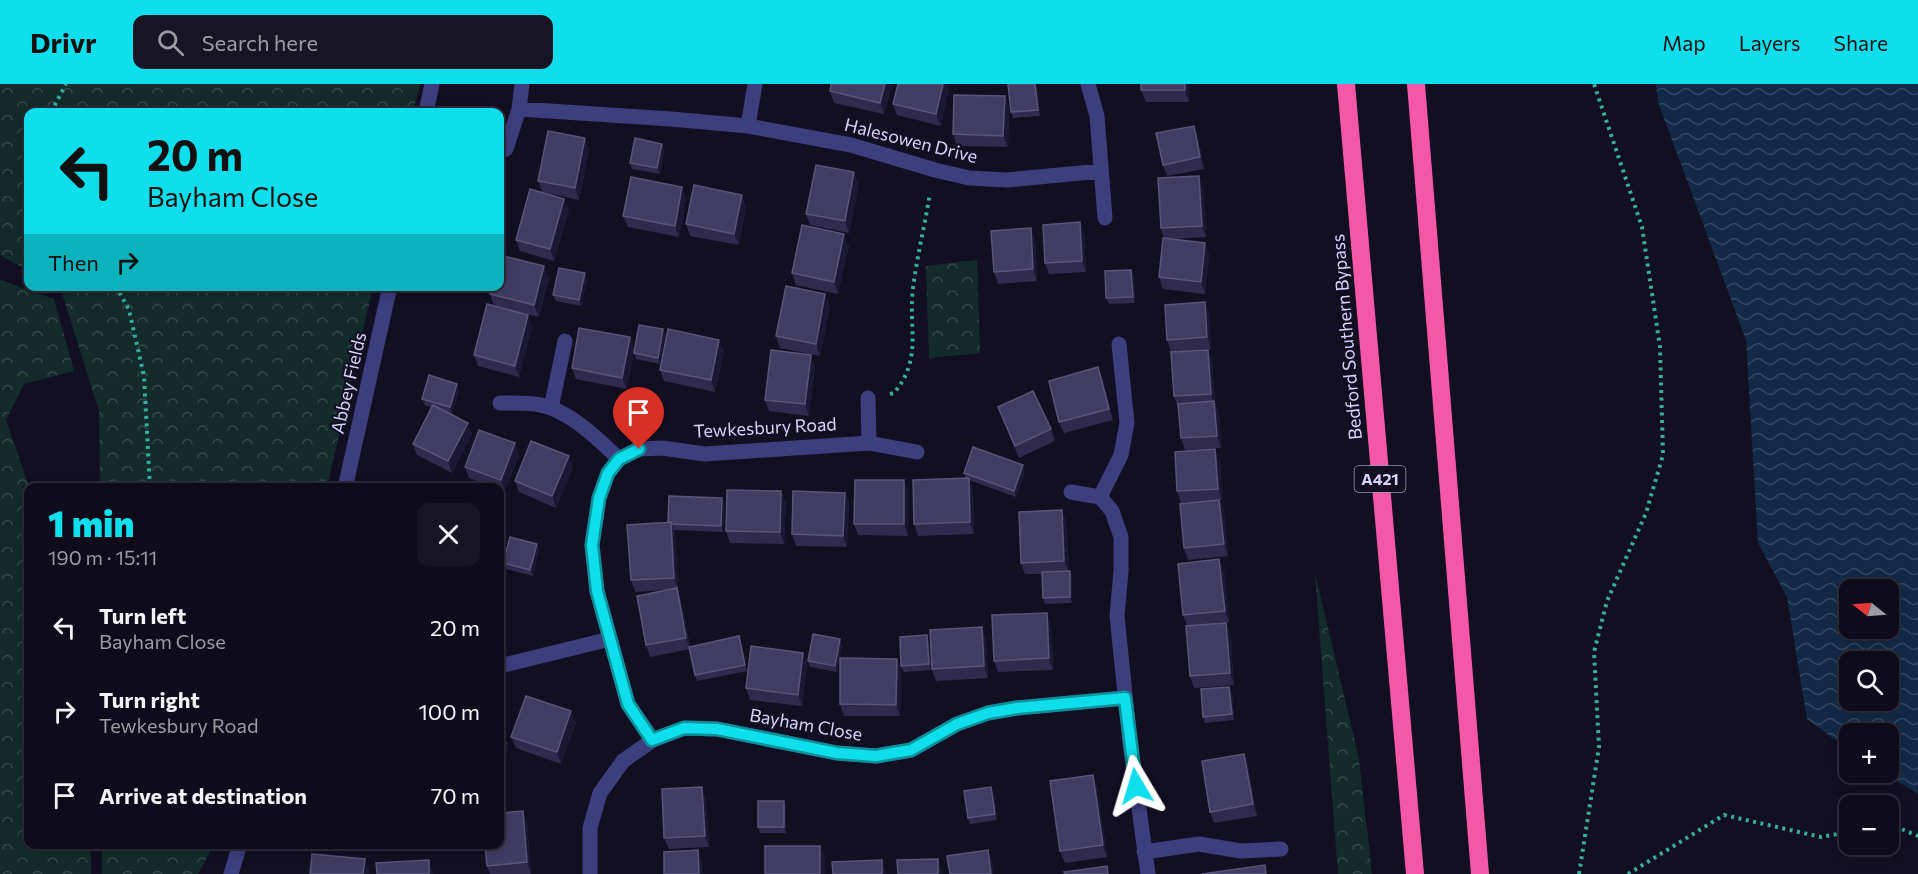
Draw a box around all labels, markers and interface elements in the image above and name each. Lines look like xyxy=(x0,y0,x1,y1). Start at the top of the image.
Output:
search box xyxy=(133,15,553,69)
text: Drivr xyxy=(30,25,97,59)
icon: search xyxy=(154,26,187,59)
text: Search here xyxy=(202,29,318,56)
text: Map xyxy=(1662,30,1706,55)
text: Layers xyxy=(1739,30,1801,55)
text: Share xyxy=(1834,30,1888,55)
street label: Halesowen Drive xyxy=(842,113,980,167)
text: 20 m xyxy=(147,128,243,180)
icon: left xyxy=(48,132,126,210)
text: Bayham Close xyxy=(147,180,318,213)
street label: Bedford Southern Bypass xyxy=(1326,233,1366,441)
icon: right xyxy=(111,246,144,279)
text: Then xyxy=(48,249,99,276)
street label: Abbey Fields xyxy=(326,330,370,436)
pin xyxy=(613,387,664,449)
icon: arrive xyxy=(622,396,655,429)
street label: Tewkesbury Road xyxy=(693,412,837,442)
road number: A421 xyxy=(1354,466,1406,492)
text: 1 min xyxy=(48,500,134,544)
button: close xyxy=(417,503,480,566)
text: 190 m · 15:11 xyxy=(48,545,157,569)
north arrow xyxy=(1839,579,1899,639)
map controls xyxy=(1839,579,1899,855)
text: Turn left xyxy=(99,602,186,629)
icon: left xyxy=(48,611,81,644)
text: 20 m xyxy=(430,614,480,641)
text: Bayham Close xyxy=(99,629,226,653)
button: search xyxy=(1839,651,1899,711)
text: Turn right xyxy=(99,686,200,713)
icon: right xyxy=(48,695,81,728)
text: 100 m xyxy=(418,698,480,725)
street label: Bayham Close xyxy=(748,703,864,745)
text: Tewkesbury Road xyxy=(99,713,259,737)
button: + xyxy=(1839,723,1899,783)
position arrow xyxy=(1104,754,1168,818)
icon: arrive xyxy=(48,779,81,812)
text: Arrive at destination xyxy=(99,782,307,809)
text: 70 m xyxy=(431,782,480,809)
button: − xyxy=(1839,795,1899,855)

